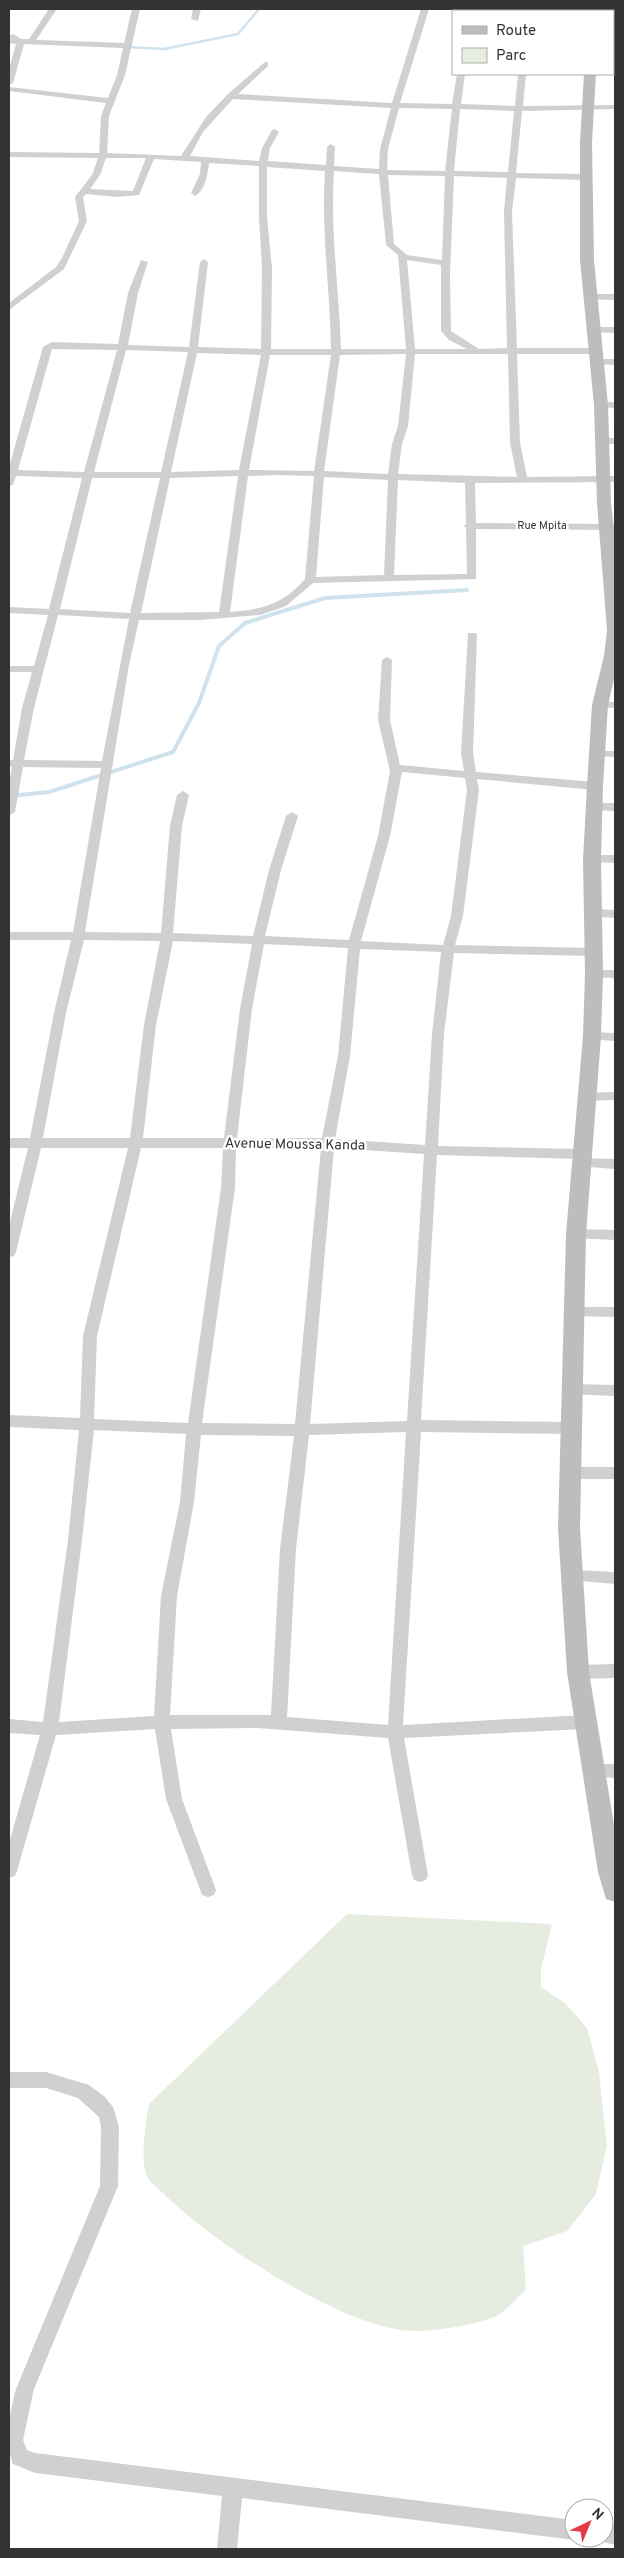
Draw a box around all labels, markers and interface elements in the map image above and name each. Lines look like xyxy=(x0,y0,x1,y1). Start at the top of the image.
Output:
legend xyxy=(452,10,614,75)
text: Route xyxy=(496,22,536,41)
text: Parc xyxy=(496,47,526,66)
street label: Rue Mpita xyxy=(517,519,567,533)
street label: Avenue Moussa Kanda xyxy=(225,1135,365,1155)
north arrow xyxy=(564,2498,614,2548)
text: N xyxy=(587,2505,607,2524)

